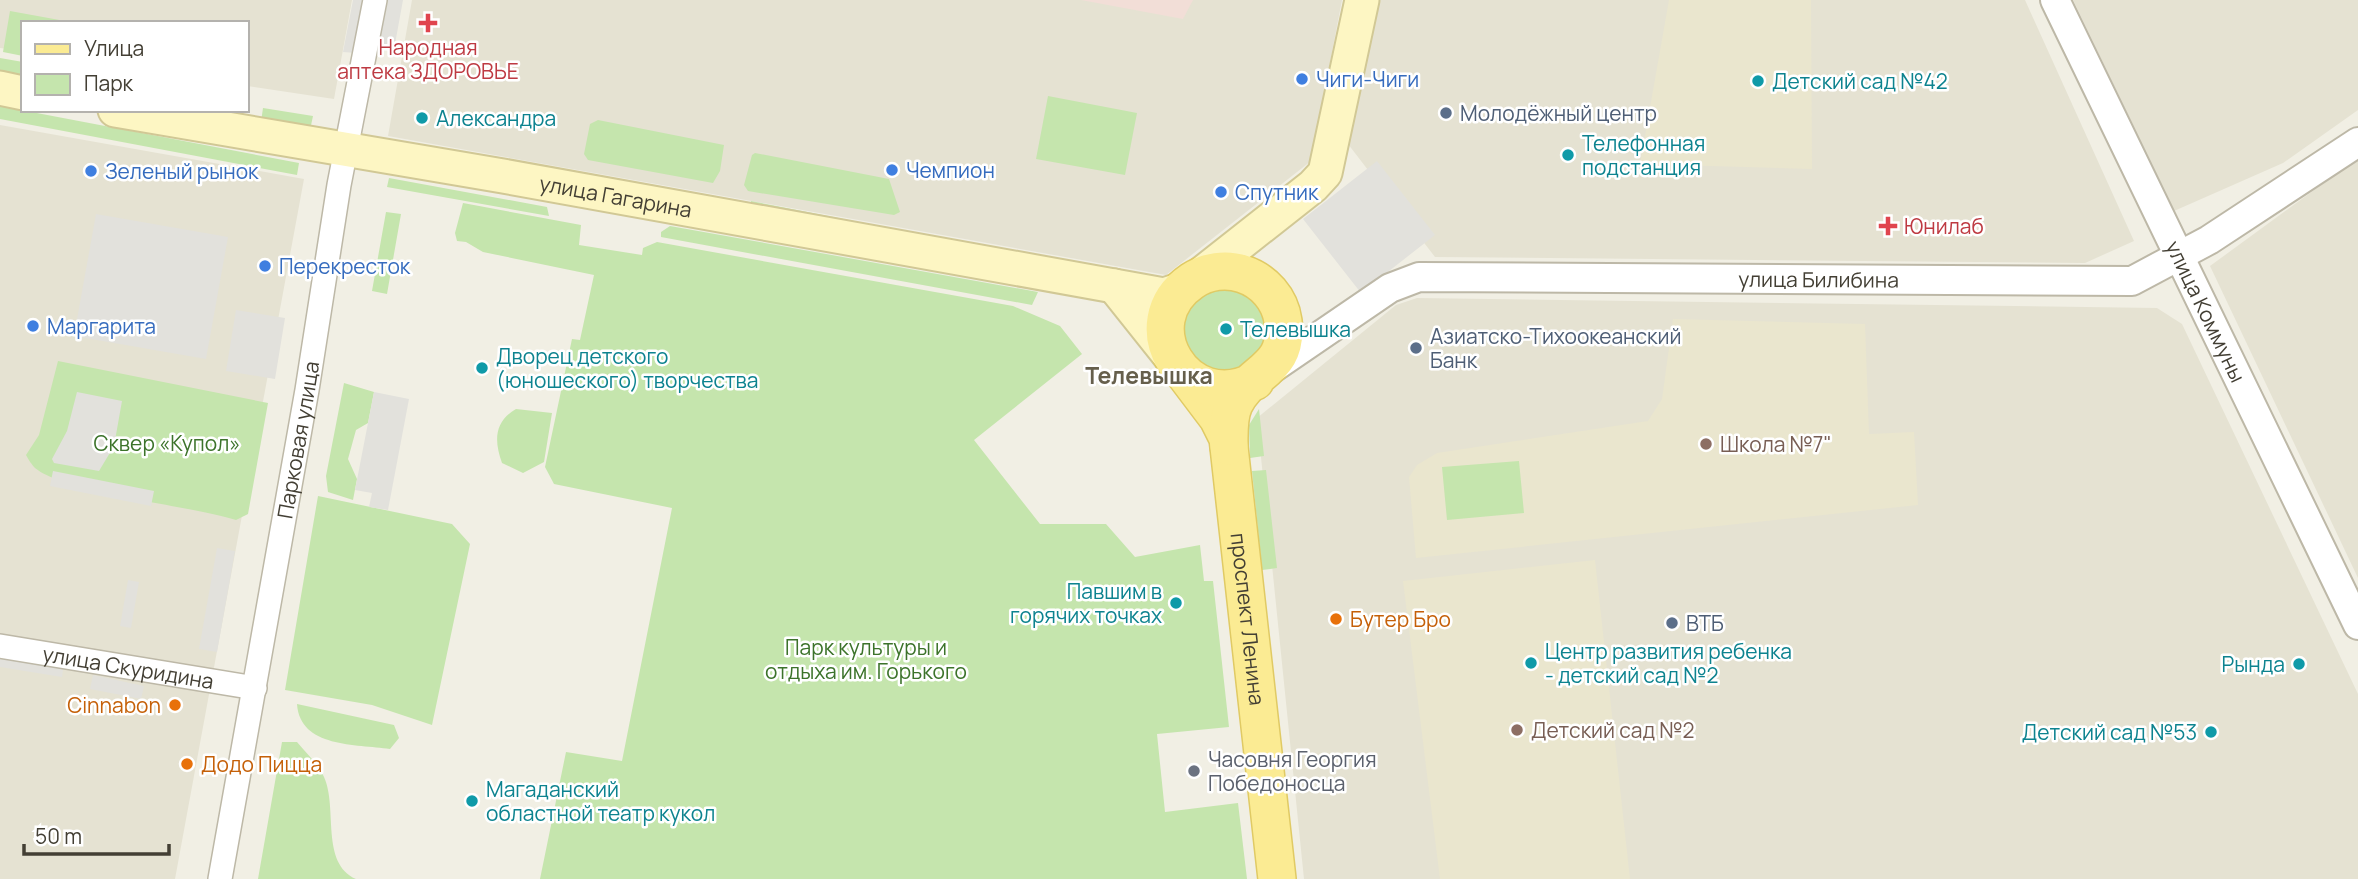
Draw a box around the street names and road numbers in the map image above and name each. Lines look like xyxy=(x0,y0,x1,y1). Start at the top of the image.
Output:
street label: улица Гагарина xyxy=(537,169,694,224)
street label: улица Коммуны xyxy=(2160,236,2252,387)
street label: улица Билибина xyxy=(1738,265,1899,294)
street label: Парковая улица xyxy=(270,359,325,521)
street label: проспект Ленина xyxy=(1225,531,1272,707)
street label: улица Скуридина xyxy=(41,639,216,695)

